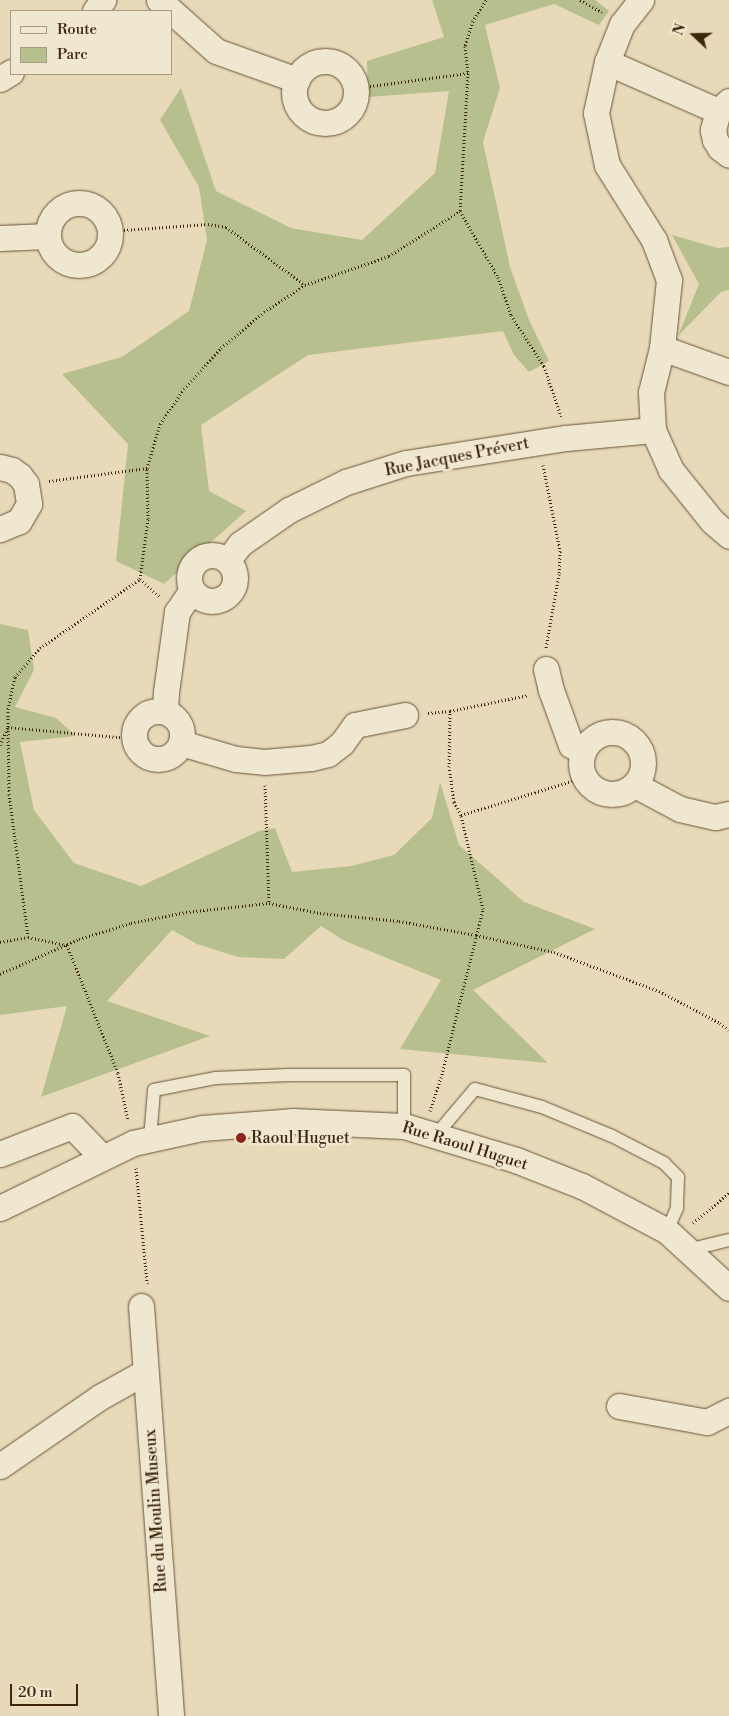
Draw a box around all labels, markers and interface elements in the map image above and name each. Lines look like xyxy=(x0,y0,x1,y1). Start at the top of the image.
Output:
legend xyxy=(10,10,172,75)
north arrow xyxy=(669,10,719,60)
text: Route xyxy=(57,20,97,39)
text: N xyxy=(670,21,690,38)
text: Parc xyxy=(57,45,88,64)
street label: Rue Jacques Prévert xyxy=(383,434,531,480)
street label: Rue Raoul Huguet xyxy=(400,1118,530,1174)
place label: Raoul Huguet xyxy=(251,1128,350,1148)
marker: Raoul Huguet xyxy=(235,1132,247,1144)
street label: Rue du Moulin Museux xyxy=(141,1429,171,1593)
scale bar xyxy=(12,1674,80,1706)
text: 20 m xyxy=(18,1683,53,1702)

